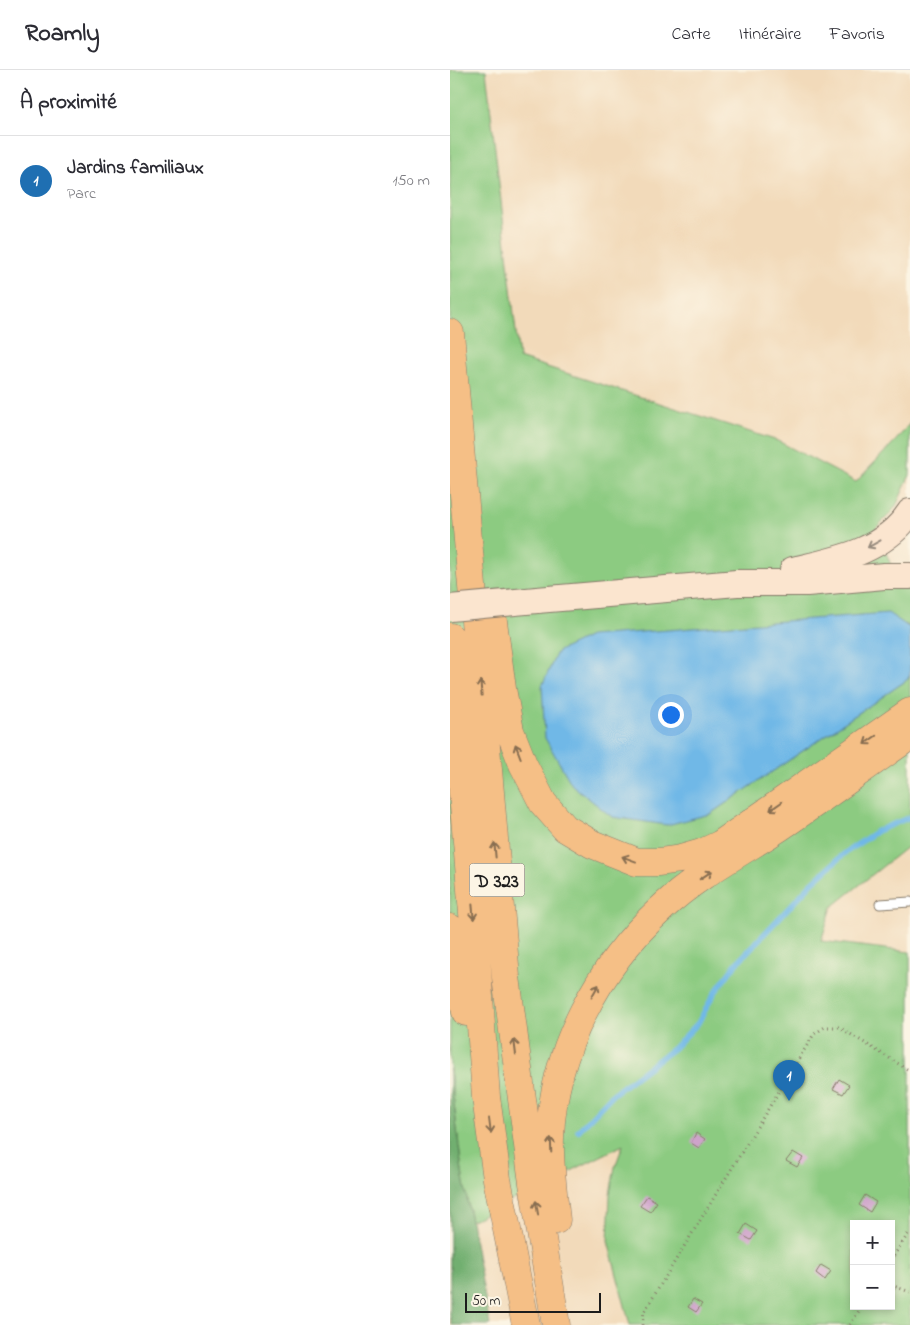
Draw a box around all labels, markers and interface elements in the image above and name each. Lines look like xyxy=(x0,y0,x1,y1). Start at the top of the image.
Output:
text: Roamly xyxy=(25,17,100,52)
text: Carte xyxy=(671,22,711,48)
text: Itinéraire xyxy=(739,22,801,48)
text: Favoris xyxy=(829,22,885,48)
text: À proximité xyxy=(20,88,117,118)
text: Jardins familiaux xyxy=(67,155,204,182)
text: 1 xyxy=(33,169,39,193)
text: 150 m xyxy=(392,169,430,193)
text: Parc xyxy=(67,182,96,206)
one-way arrow xyxy=(867,540,882,550)
one-way arrow xyxy=(476,681,486,697)
your location xyxy=(658,702,684,728)
one-way arrow xyxy=(864,735,878,745)
one-way arrow xyxy=(513,744,522,759)
one-way arrow xyxy=(769,801,783,811)
one-way arrow xyxy=(490,843,500,859)
one-way arrow xyxy=(622,854,637,863)
road number: D 323 xyxy=(470,864,524,896)
one-way arrow xyxy=(699,870,713,880)
one-way arrow xyxy=(468,904,478,920)
one-way arrow xyxy=(590,983,600,998)
one-way arrow xyxy=(510,1039,520,1055)
pin: 1 xyxy=(773,1060,805,1101)
one-way arrow xyxy=(485,1118,495,1134)
one-way arrow xyxy=(546,1137,555,1153)
one-way arrow xyxy=(531,1200,541,1216)
map controls xyxy=(850,1220,895,1310)
button: + xyxy=(850,1220,895,1265)
button: − xyxy=(850,1265,895,1310)
scale bar xyxy=(465,1290,601,1313)
text: 50 m xyxy=(472,1291,500,1312)

